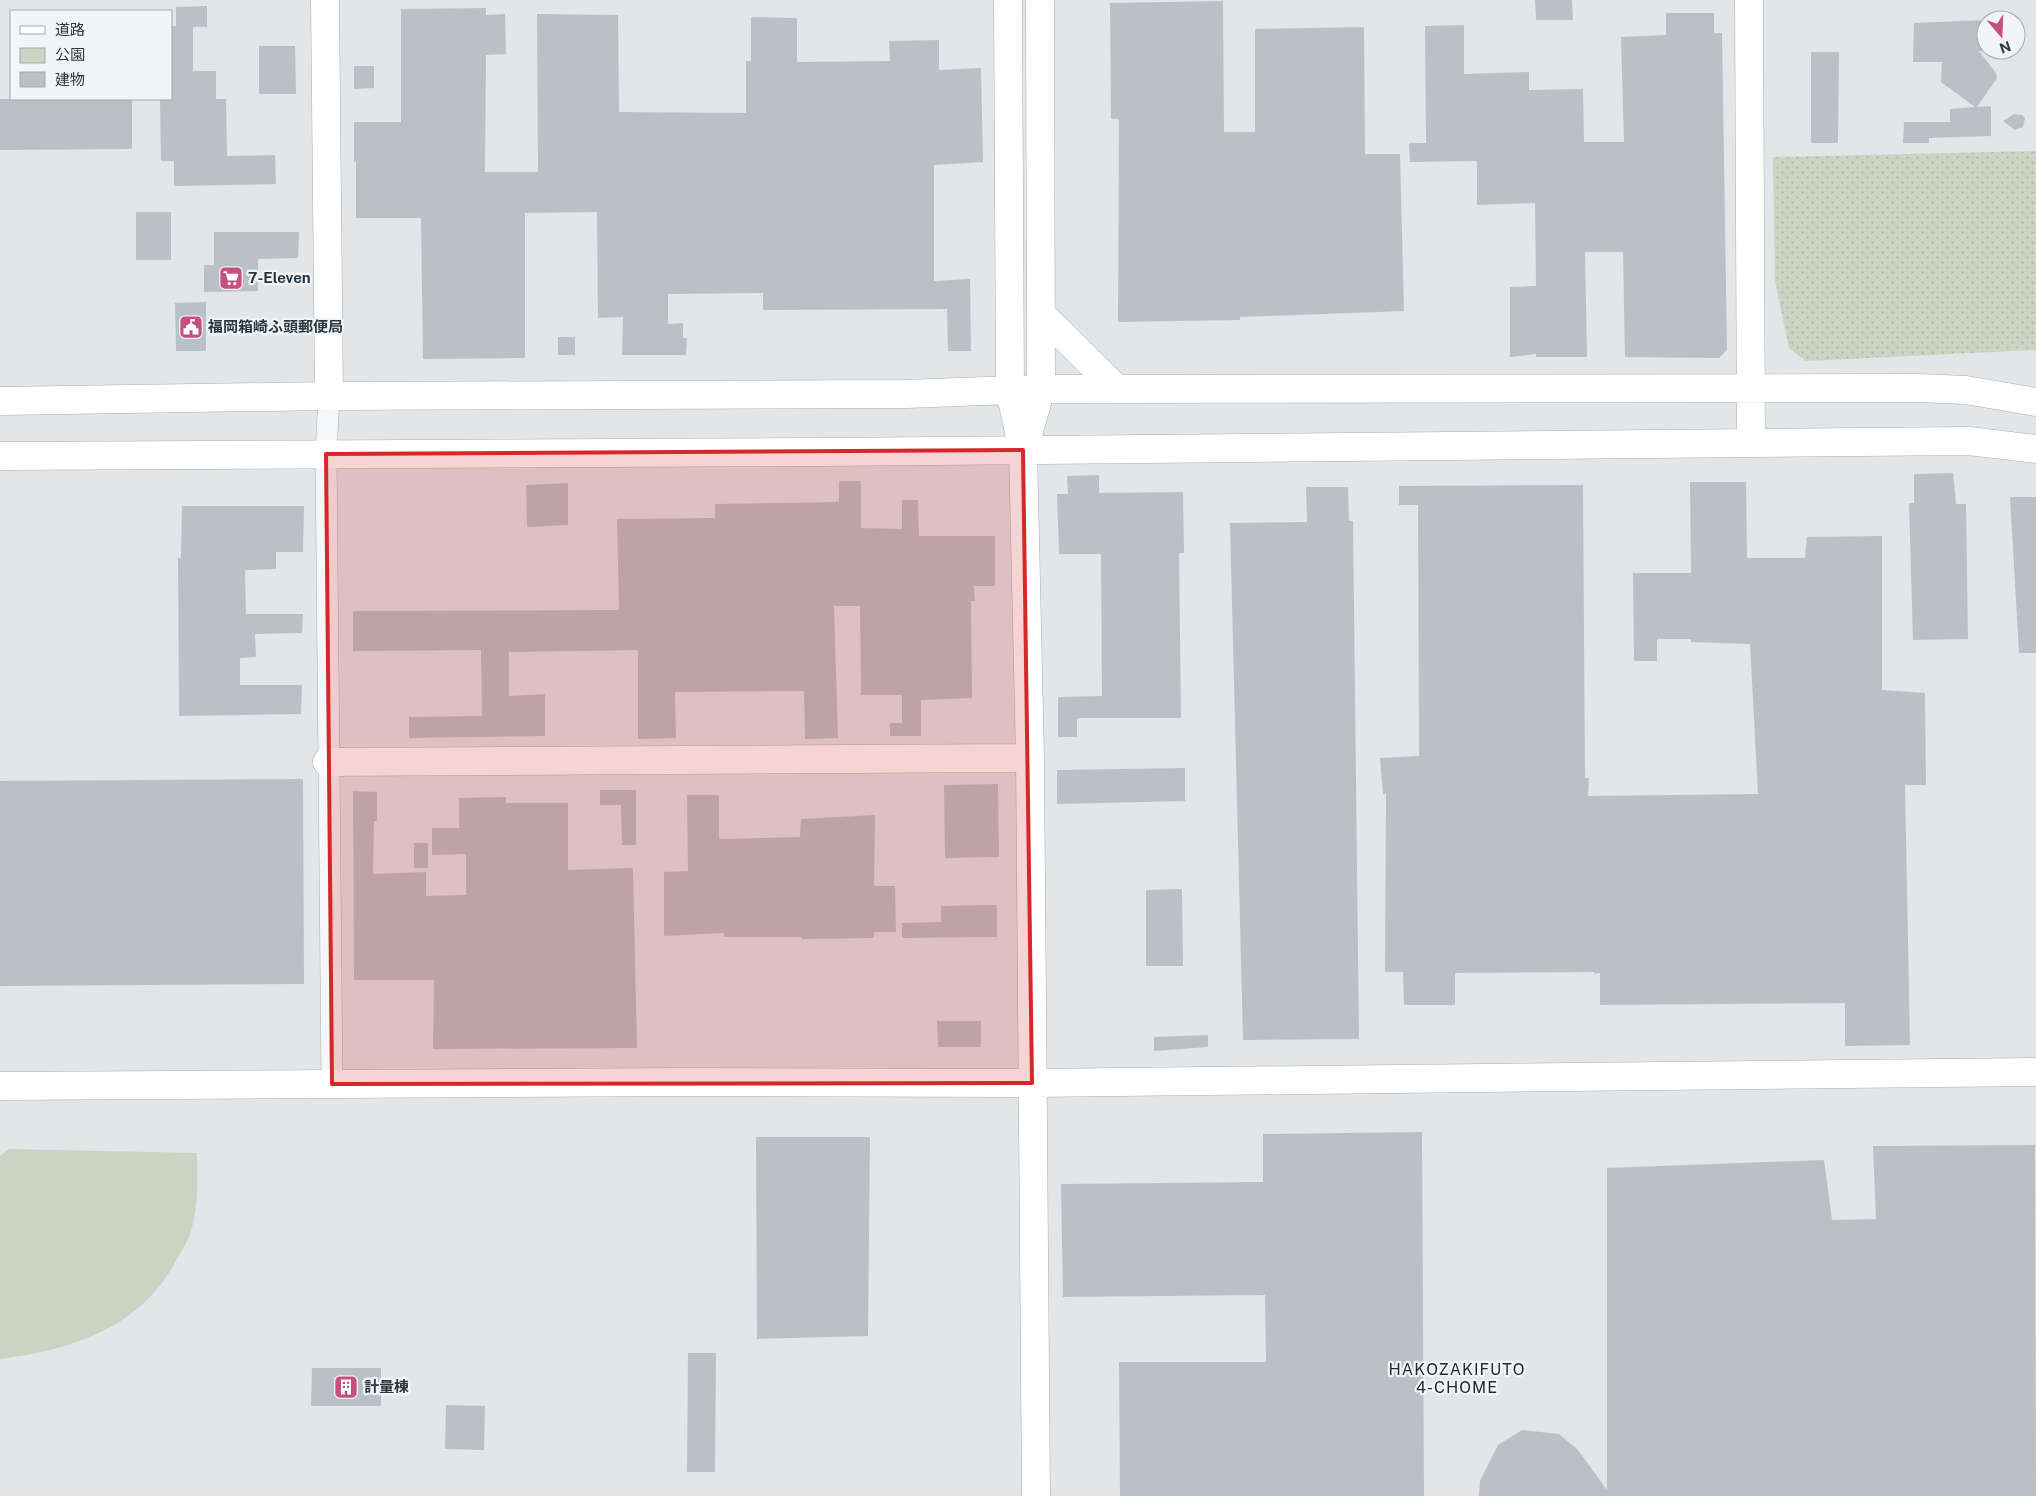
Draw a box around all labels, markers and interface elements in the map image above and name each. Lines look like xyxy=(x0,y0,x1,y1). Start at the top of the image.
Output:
legend xyxy=(10,10,172,100)
north arrow xyxy=(1976,10,2026,60)
text: 道路 xyxy=(55,21,85,38)
text: N xyxy=(1997,38,2013,57)
text: 公園 xyxy=(55,46,85,63)
text: 建物 xyxy=(55,71,85,88)
supermarket icon: 7-Eleven xyxy=(218,265,244,291)
place label: 7-Eleven xyxy=(248,269,311,286)
public building icon: 福岡箱崎ふ頭郵便局 xyxy=(178,314,204,340)
place label: 福岡箱崎ふ頭郵便局 xyxy=(207,318,343,335)
district label: HAKOZAKIFUTO 4-CHOME xyxy=(1389,1360,1525,1397)
building icon: 計量棟 xyxy=(333,1374,359,1400)
place label: 計量棟 xyxy=(364,1378,409,1395)

